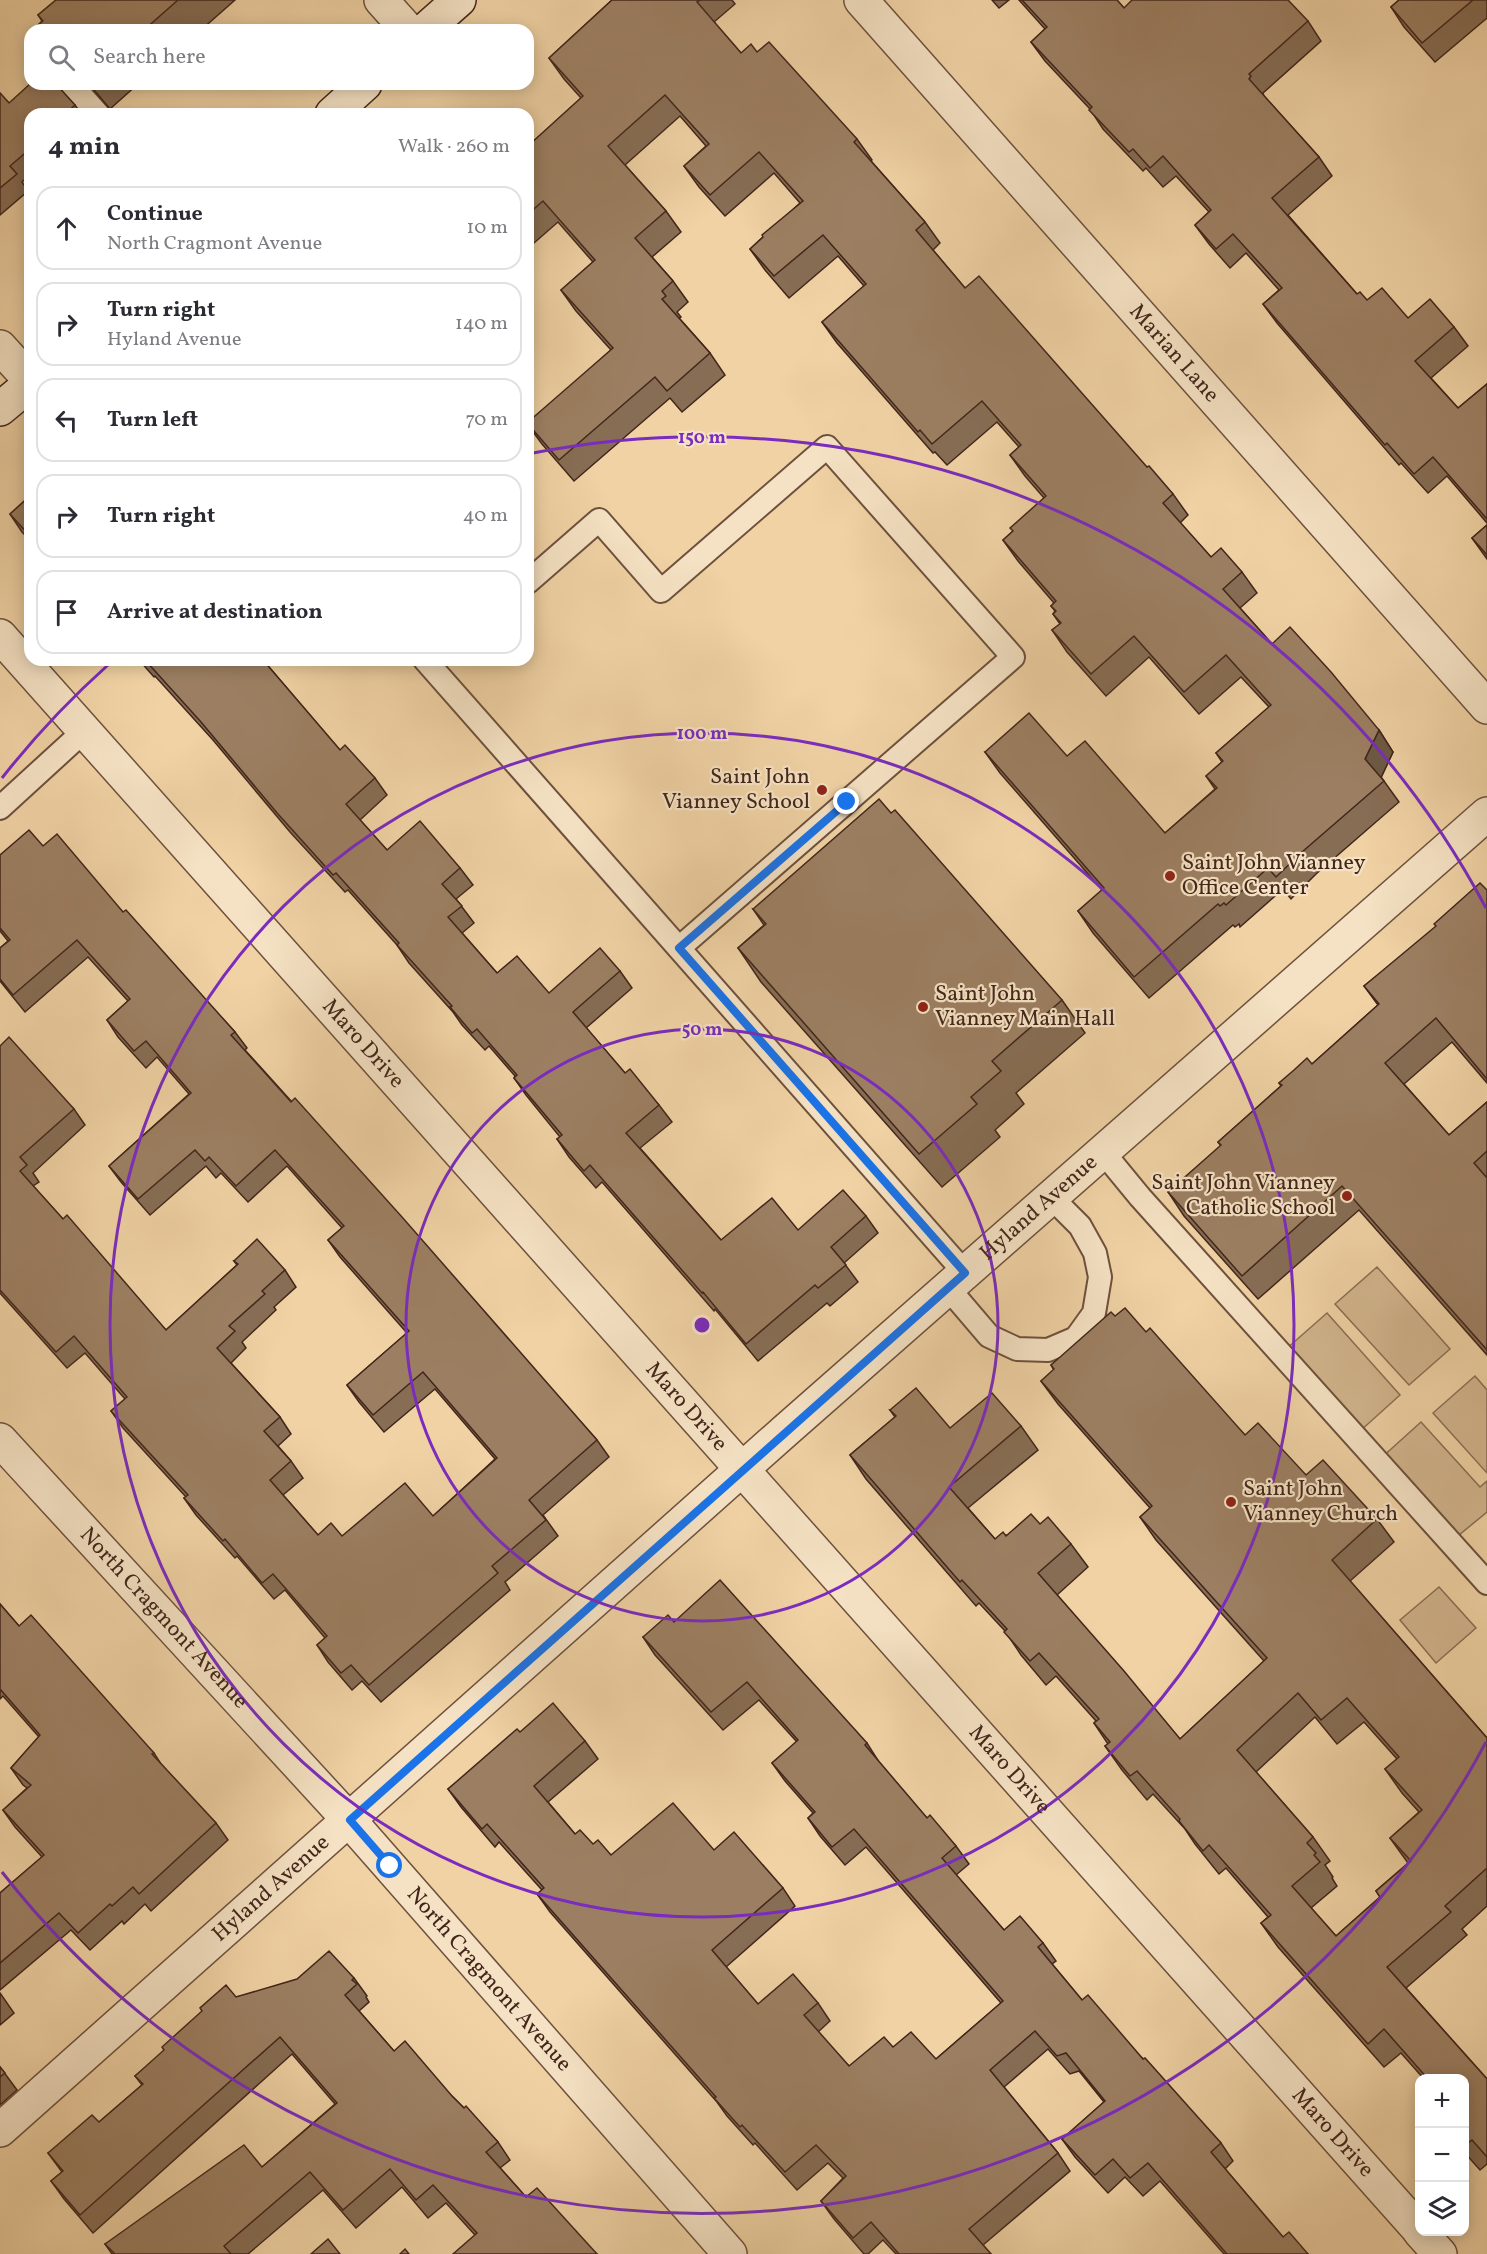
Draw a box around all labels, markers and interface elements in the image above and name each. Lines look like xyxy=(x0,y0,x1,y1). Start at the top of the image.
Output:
search box xyxy=(24,24,534,90)
icon: search xyxy=(45,41,78,74)
text: Search here xyxy=(93,42,206,73)
text: 4 min xyxy=(48,129,120,165)
text: Walk · 260 m xyxy=(398,133,510,161)
text: Continue xyxy=(107,199,203,230)
icon: ahead xyxy=(50,212,83,245)
text: 10 m xyxy=(467,214,508,242)
text: North Cragmont Avenue xyxy=(107,230,322,258)
text: Turn right xyxy=(107,295,215,326)
street label: Marian Lane xyxy=(1122,297,1226,410)
icon: right xyxy=(50,308,83,341)
text: 140 m xyxy=(455,310,508,338)
text: Hyland Avenue xyxy=(107,326,241,354)
icon: left xyxy=(50,404,83,437)
text: Turn left xyxy=(107,405,198,436)
text: 70 m xyxy=(465,406,508,434)
text: 150 m xyxy=(678,426,726,451)
icon: right xyxy=(50,500,83,533)
text: Turn right xyxy=(107,501,215,532)
text: 40 m xyxy=(463,502,508,530)
icon: arrive xyxy=(50,596,83,629)
text: Arrive at destination xyxy=(107,597,323,628)
text: 100 m xyxy=(677,722,727,747)
place label: Saint John Vianney School xyxy=(662,762,810,818)
marker: Saint John Vianney School xyxy=(815,783,829,797)
route end xyxy=(833,788,859,814)
place label: Saint John Vianney Office Center xyxy=(1182,848,1366,904)
marker: Saint John Vianney Office Center xyxy=(1163,869,1177,883)
place label: Saint John Vianney Main Hall xyxy=(935,979,1115,1035)
street label: Maro Drive xyxy=(315,992,411,1095)
marker: Saint John Vianney Main Hall xyxy=(916,1000,930,1014)
text: 50 m xyxy=(682,1018,722,1043)
street label: Hyland Avenue xyxy=(973,1147,1105,1268)
place label: Saint John Vianney Catholic School xyxy=(1151,1168,1335,1224)
marker: Saint John Vianney Catholic School xyxy=(1340,1189,1354,1203)
centre of rings xyxy=(692,1315,712,1335)
street label: Maro Drive xyxy=(638,1355,735,1458)
place label: Saint John Vianney Church xyxy=(1243,1474,1398,1530)
marker: Saint John Vianney Church xyxy=(1224,1495,1238,1509)
street label: North Cragmont Avenue xyxy=(72,1521,255,1716)
street label: Maro Drive xyxy=(961,1718,1058,1821)
street label: Hyland Avenue xyxy=(206,1828,337,1949)
route start xyxy=(376,1852,402,1878)
street label: North Cragmont Avenue xyxy=(399,1880,579,2079)
map controls xyxy=(1415,2074,1469,2236)
button: + xyxy=(1415,2074,1469,2128)
street label: Maro Drive xyxy=(1284,2081,1381,2184)
button: − xyxy=(1415,2128,1469,2182)
button: layers xyxy=(1415,2182,1469,2236)

